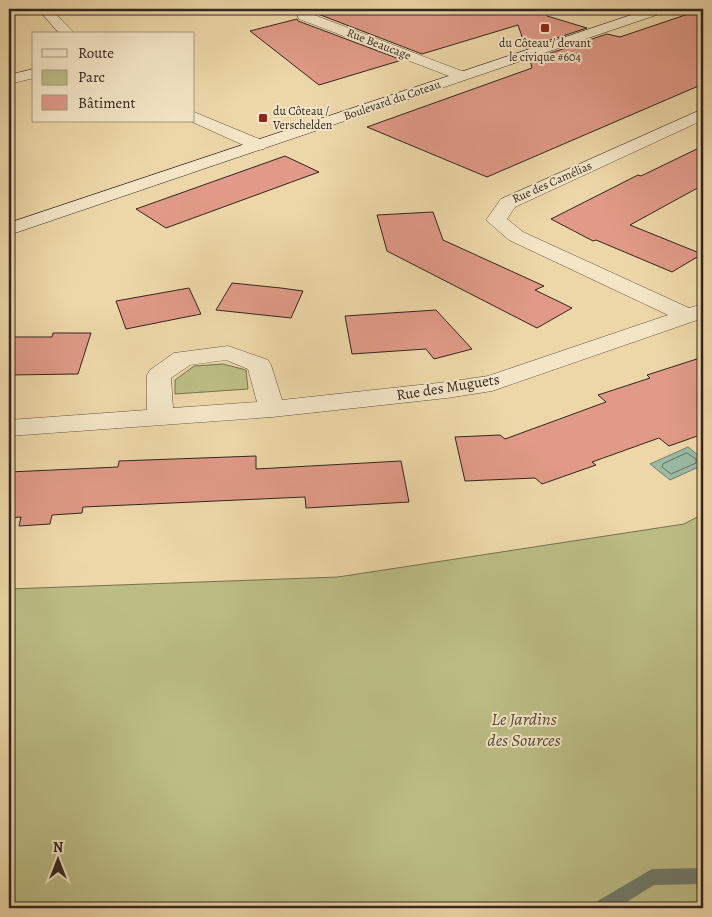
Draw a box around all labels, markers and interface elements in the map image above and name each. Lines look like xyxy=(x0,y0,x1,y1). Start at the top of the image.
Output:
marker: du Côteau / devant le civique #604 xyxy=(539,22,551,34)
street label: Rue Beaucage xyxy=(345,24,413,64)
legend xyxy=(32,32,195,122)
place label: du Côteau / devant le civique #604 xyxy=(499,35,591,65)
text: Route xyxy=(78,43,114,63)
text: Parc xyxy=(78,67,105,87)
street label: Boulevard du Coteau xyxy=(341,76,443,124)
text: Bâtiment xyxy=(78,93,136,113)
place label: du Côteau / Verschelden xyxy=(272,103,333,133)
marker: du Côteau / Verschelden xyxy=(257,112,269,124)
street label: Rue des Camélias xyxy=(510,157,594,207)
street label: Rue des Muguets xyxy=(395,369,501,405)
park label: Le Jardins des Sources xyxy=(487,707,561,752)
north arrow xyxy=(32,834,82,884)
text: N xyxy=(53,838,63,857)

